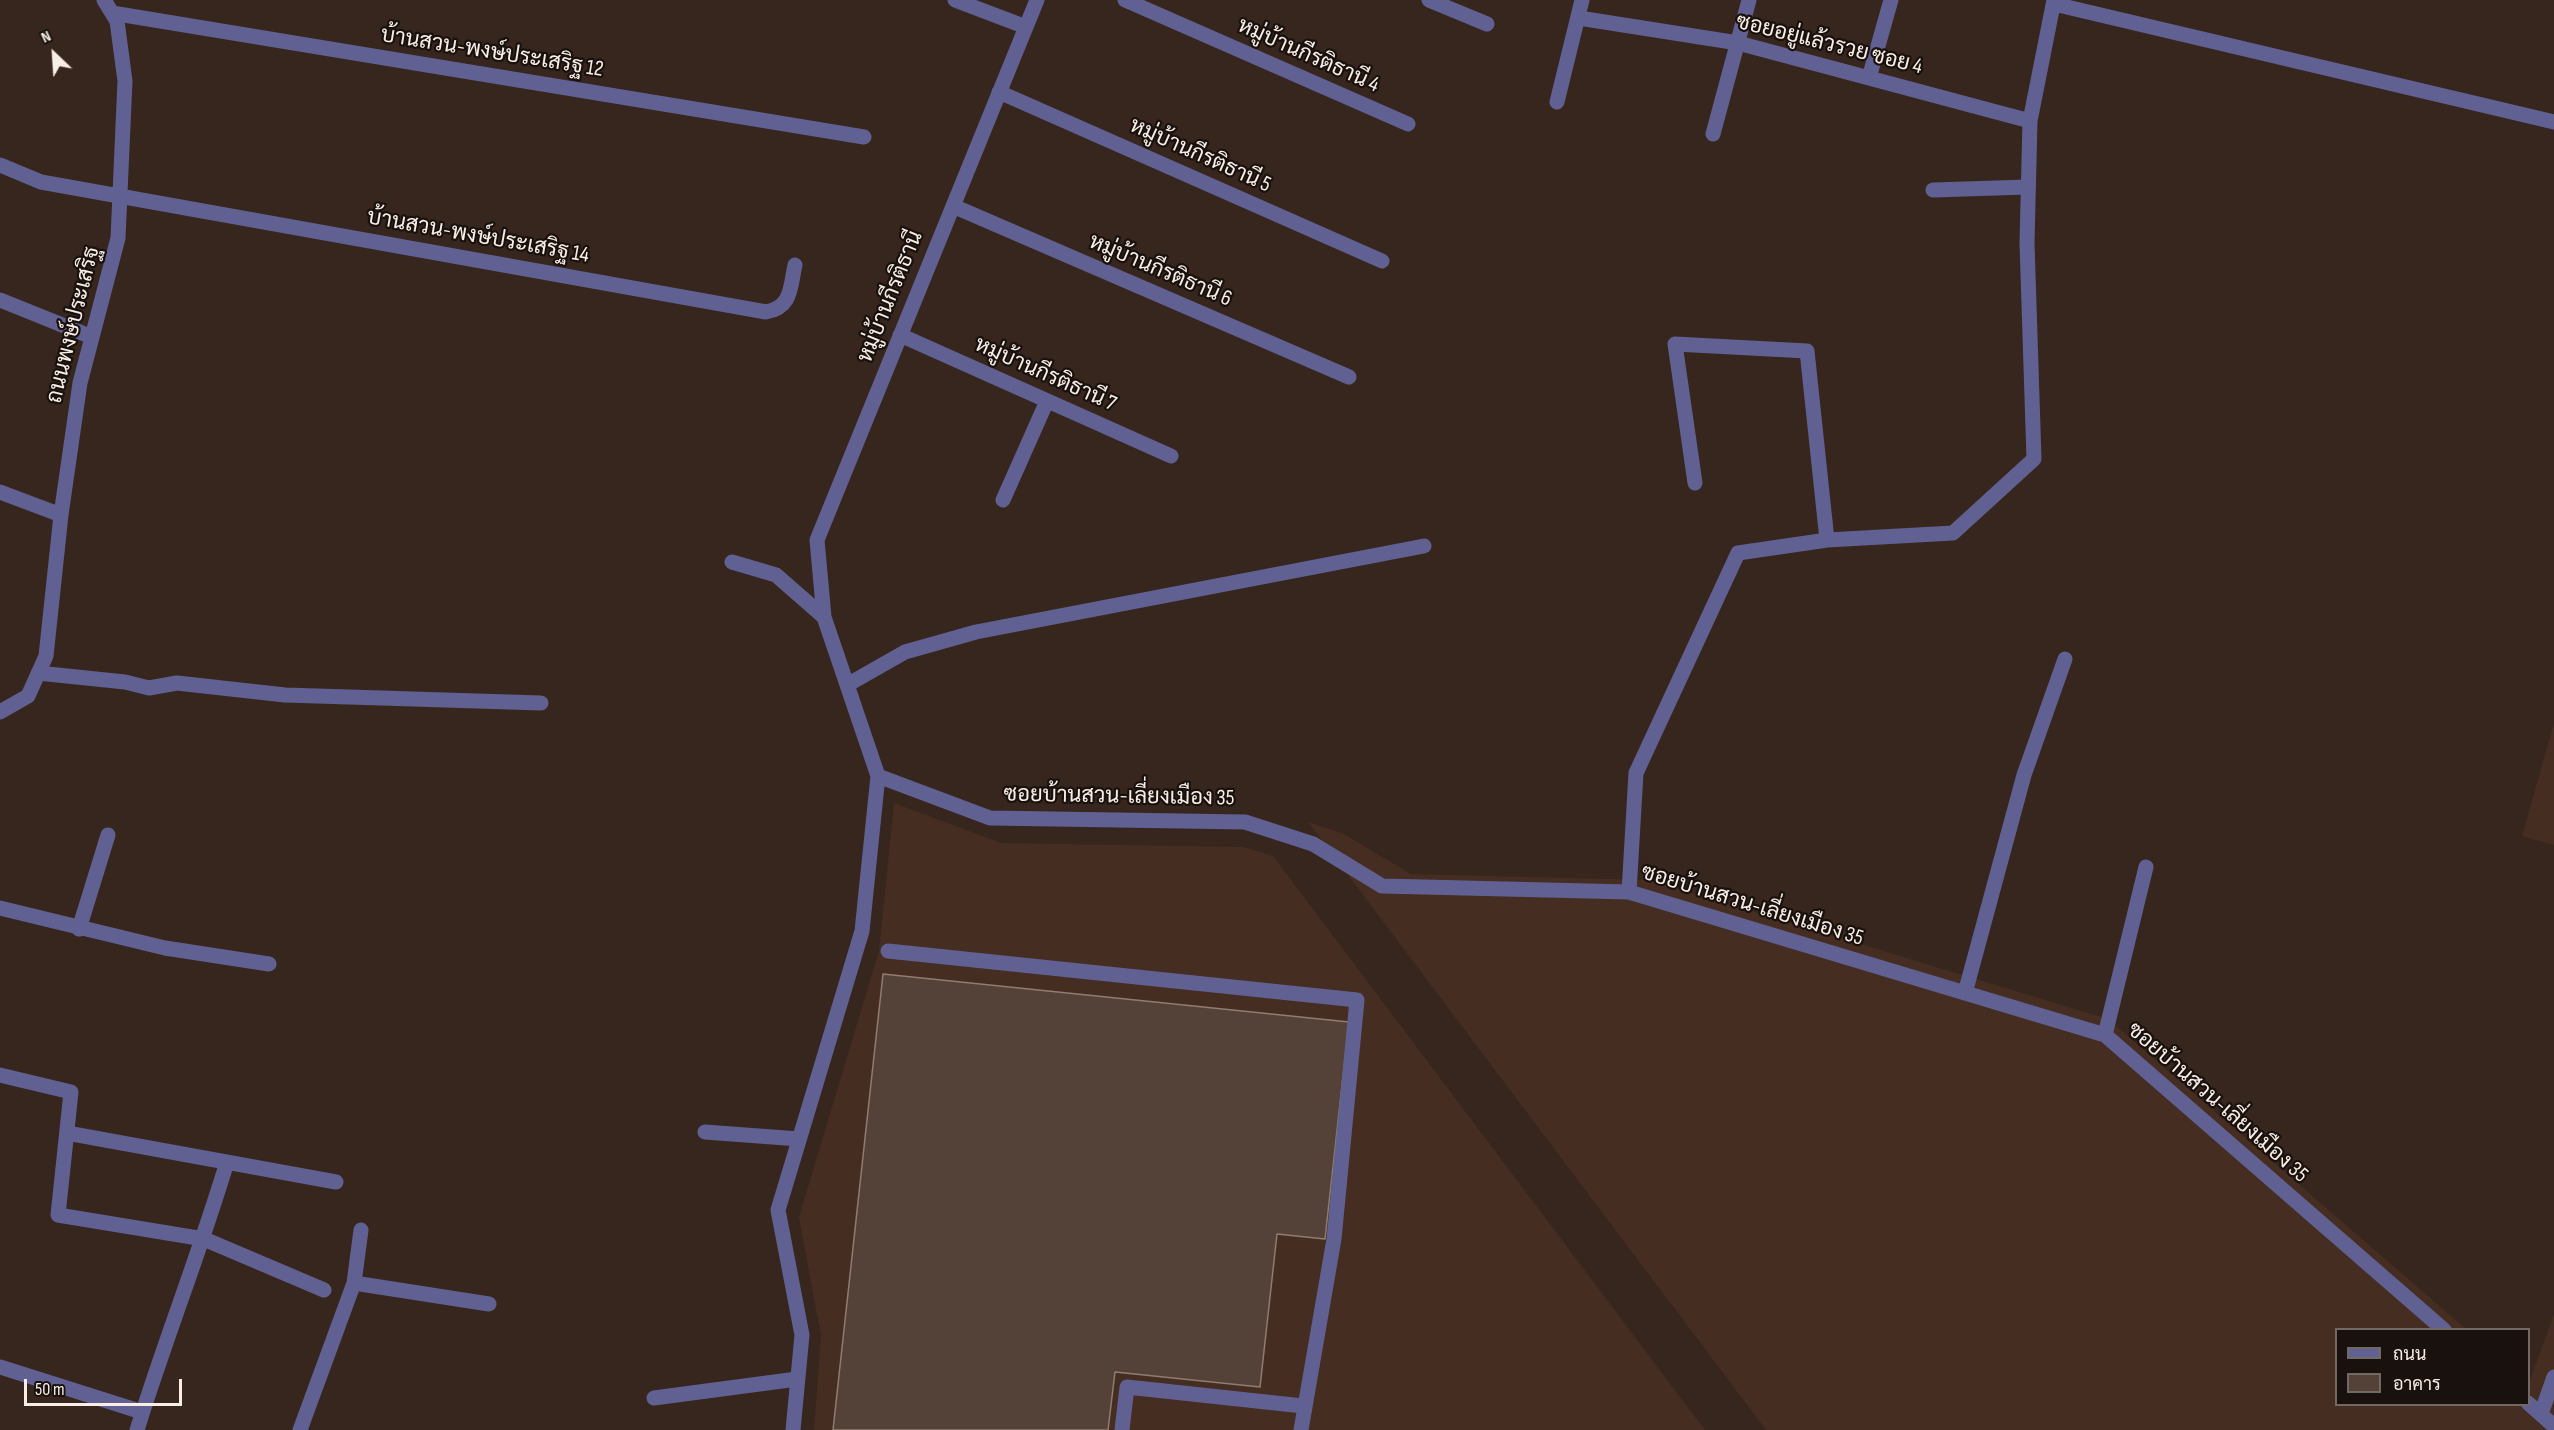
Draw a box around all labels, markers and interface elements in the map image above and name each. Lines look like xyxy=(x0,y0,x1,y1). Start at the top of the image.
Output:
street label: ซอยอยู่แล้วรวย ซอย 4 xyxy=(1733,9,1925,81)
street label: หมู่บ้านกีรติธานี 4 xyxy=(1233,13,1383,99)
street label: บ้านสวน-พงษ์ประเสริฐ 12 xyxy=(379,22,605,84)
north arrow xyxy=(24,24,84,84)
text: N xyxy=(38,27,54,48)
street label: หมู่บ้านกีรติธานี 5 xyxy=(1125,113,1275,199)
street label: บ้านสวน-พงษ์ประเสริฐ 14 xyxy=(365,204,591,270)
street label: หมู่บ้านกีรติธานี xyxy=(853,227,929,367)
street label: หมู่บ้านกีรติธานี 6 xyxy=(1085,229,1235,313)
street label: ถนนพงษ์ประเสริฐ xyxy=(42,244,106,406)
street label: หมู่บ้านกีรติธานี 7 xyxy=(970,332,1120,418)
street label: ซอยบ้านสวน-เลี่ยงเมือง 35 xyxy=(1003,782,1235,812)
street label: ซอยบ้านสวน-เลี่ยงเมือง 35 xyxy=(1638,860,1866,952)
street label: ซอยบ้านสวน-เลี่ยงเมือง 35 xyxy=(2121,1017,2313,1189)
legend xyxy=(2335,1328,2530,1406)
text: ถนน xyxy=(2393,1344,2426,1365)
scale bar xyxy=(27,1367,184,1405)
text: อาคาร xyxy=(2393,1374,2441,1395)
text: 50 m xyxy=(35,1379,65,1400)

